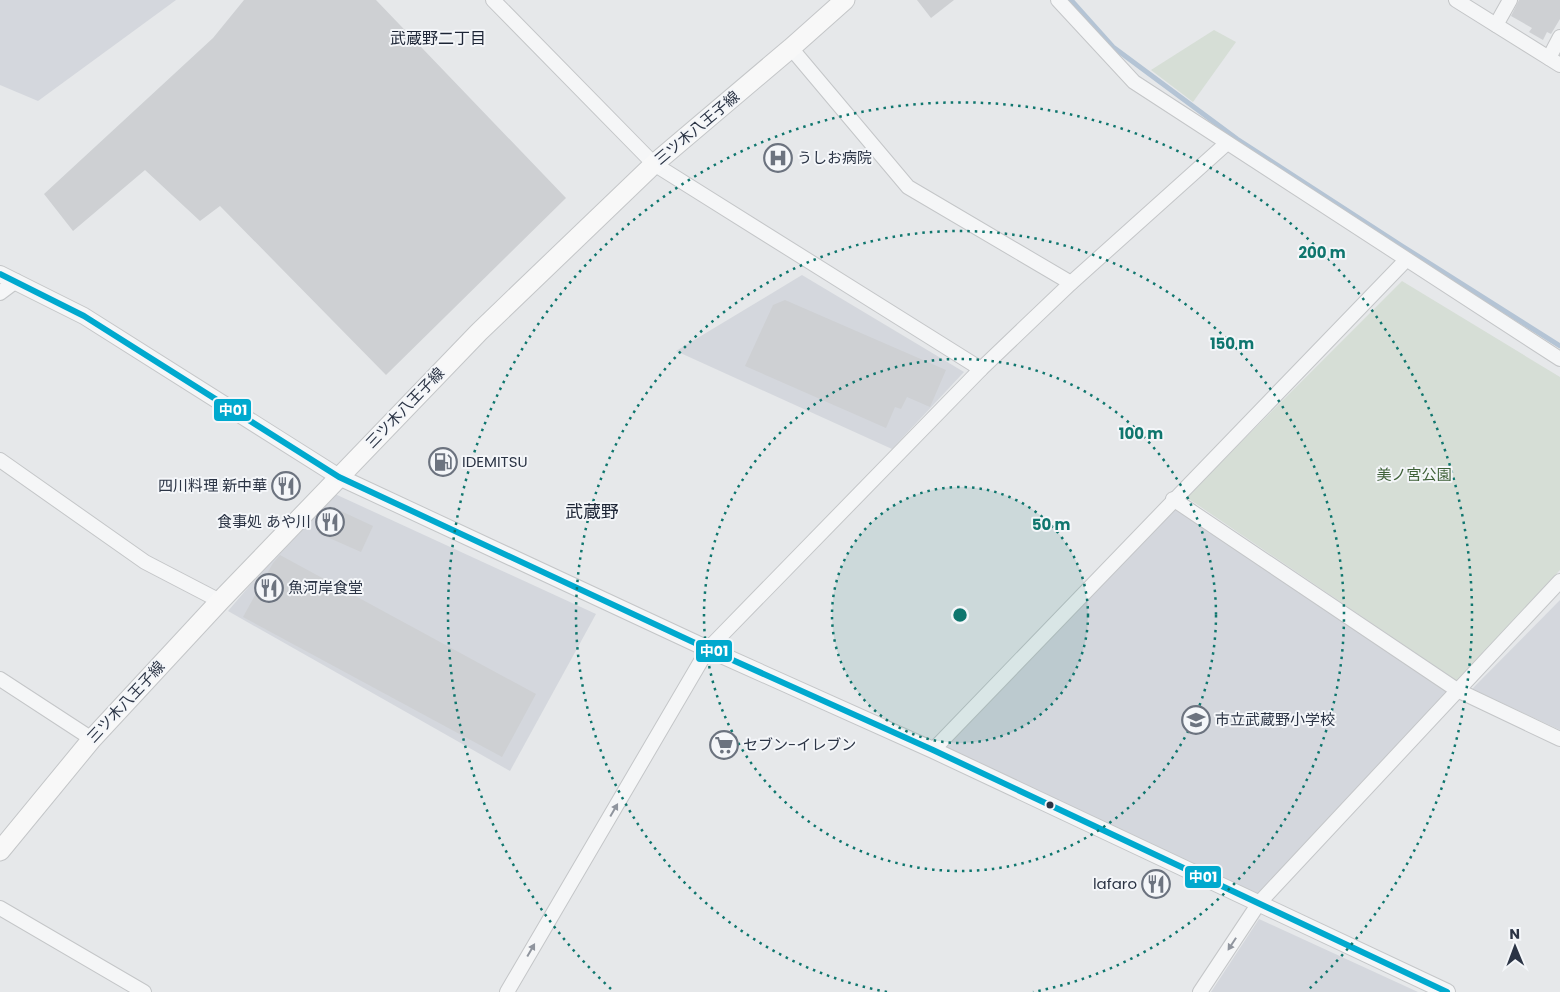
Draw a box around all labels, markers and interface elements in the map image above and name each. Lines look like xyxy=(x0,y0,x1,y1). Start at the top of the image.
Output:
district label: 武蔵野二丁目 xyxy=(390,27,486,50)
street label: 三ツ木八王子線 xyxy=(650,86,744,169)
hospital icon: うしお病院 xyxy=(763,143,793,173)
place label: うしお病院 xyxy=(797,147,872,168)
text: 200 m xyxy=(1298,242,1346,263)
text: 150 m xyxy=(1210,333,1254,354)
street label: 三ツ木八王子線 xyxy=(361,363,449,453)
line badge: 中01 xyxy=(213,398,252,422)
text: 中01 xyxy=(219,400,247,420)
text: 100 m xyxy=(1119,423,1163,444)
fuel station icon: IDEMITSU xyxy=(428,447,458,477)
place label: IDEMITSU xyxy=(462,451,528,472)
park label: 美ノ宮公園 xyxy=(1376,464,1452,485)
restaurant icon: 四川料理 新中華 xyxy=(271,471,301,501)
place label: 四川料理 新中華 xyxy=(158,475,267,496)
district label: 武蔵野 xyxy=(565,499,619,524)
restaurant icon: 食事処 あや川 xyxy=(315,507,345,537)
place label: 食事処 あや川 xyxy=(217,511,311,532)
text: 50 m xyxy=(1032,514,1070,535)
restaurant icon: 魚河岸食堂 xyxy=(254,573,284,603)
place label: 魚河岸食堂 xyxy=(288,577,363,598)
centre of rings xyxy=(951,606,969,624)
line badge: 中01 xyxy=(695,639,733,663)
text: 中01 xyxy=(700,641,728,661)
street label: 三ツ木八王子線 xyxy=(82,656,169,747)
school or university icon: 市立武蔵野小学校 xyxy=(1181,705,1211,735)
place label: 市立武蔵野小学校 xyxy=(1215,709,1335,730)
supermarket icon: セブン-イレブン xyxy=(709,730,739,760)
place label: セブン-イレブン xyxy=(743,734,856,755)
unlabelled marker xyxy=(1045,800,1055,810)
one-way arrow xyxy=(609,803,618,816)
line badge: 中01 xyxy=(1184,865,1222,889)
text: 中01 xyxy=(1189,867,1217,887)
restaurant icon: lafaro xyxy=(1141,869,1171,899)
place label: lafaro xyxy=(1093,873,1137,894)
north arrow xyxy=(1490,922,1540,972)
text: N xyxy=(1509,924,1520,944)
one-way arrow xyxy=(1227,937,1237,950)
one-way arrow xyxy=(527,943,536,956)

